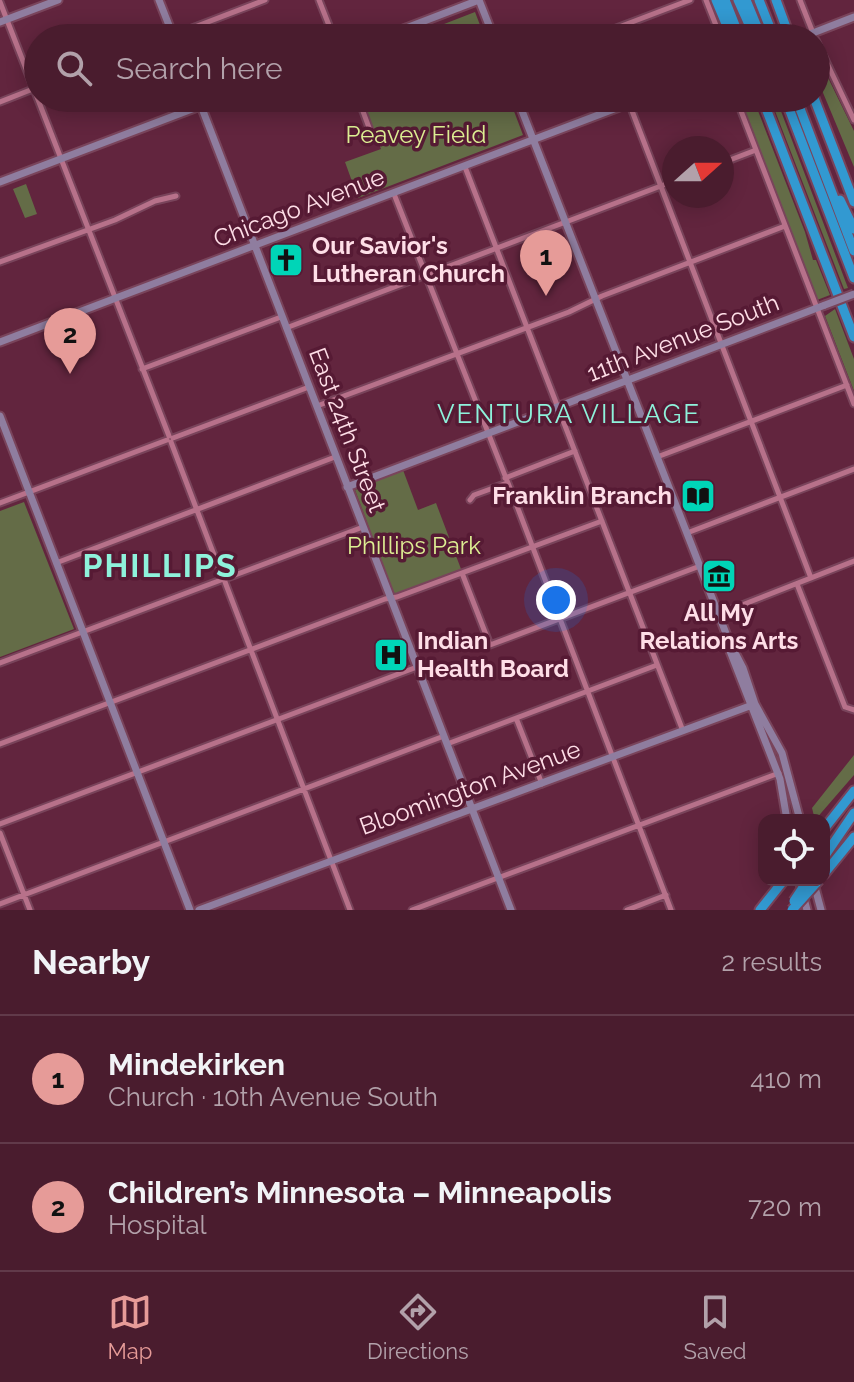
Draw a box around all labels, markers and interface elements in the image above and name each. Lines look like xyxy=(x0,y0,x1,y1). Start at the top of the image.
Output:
search box xyxy=(24,24,830,112)
icon: search xyxy=(52,46,96,90)
text: Search here xyxy=(116,51,283,86)
park label: Peavey Field xyxy=(346,120,486,149)
north arrow xyxy=(662,136,734,208)
street label: Chicago Avenue xyxy=(209,162,388,253)
pin: 1 xyxy=(520,230,572,296)
place label: Our Savior's Lutheran Church xyxy=(312,231,505,288)
church icon: Our Savior's Lutheran Church xyxy=(267,241,305,279)
street label: 11th Avenue South xyxy=(583,288,783,388)
pin: 2 xyxy=(44,308,96,374)
street label: East 24th Street xyxy=(303,344,392,516)
district label: VENTURA VILLAGE xyxy=(437,399,701,429)
library icon: Franklin Branch xyxy=(679,477,717,515)
place label: Franklin Branch xyxy=(492,481,672,510)
park label: Phillips Park xyxy=(347,531,481,560)
district label: PHILLIPS xyxy=(82,547,238,584)
museum icon: All My Relations Arts xyxy=(700,557,738,595)
your location xyxy=(536,580,576,620)
place label: All My Relations Arts xyxy=(640,598,799,655)
place label: Indian Health Board xyxy=(417,626,569,683)
hospital icon: Indian Health Board xyxy=(372,636,410,674)
street label: Bloomington Avenue xyxy=(355,734,584,841)
map controls xyxy=(758,814,830,886)
button: locate xyxy=(758,814,830,886)
text: Nearby xyxy=(32,942,150,982)
text: 2 results xyxy=(722,947,822,977)
text: Mindekirken xyxy=(108,1047,285,1082)
text: 1 xyxy=(52,1064,64,1094)
text: 410 m xyxy=(750,1064,822,1094)
text: Church · 10th Avenue South xyxy=(108,1082,438,1112)
text: Children’s Minnesota – Minneapolis xyxy=(108,1175,612,1210)
text: 2 xyxy=(51,1192,65,1222)
text: 720 m xyxy=(748,1192,822,1222)
text: Hospital xyxy=(108,1210,207,1240)
tab: Map xyxy=(107,1290,152,1364)
tab: Directions xyxy=(367,1290,469,1364)
tab: Saved xyxy=(684,1290,747,1364)

